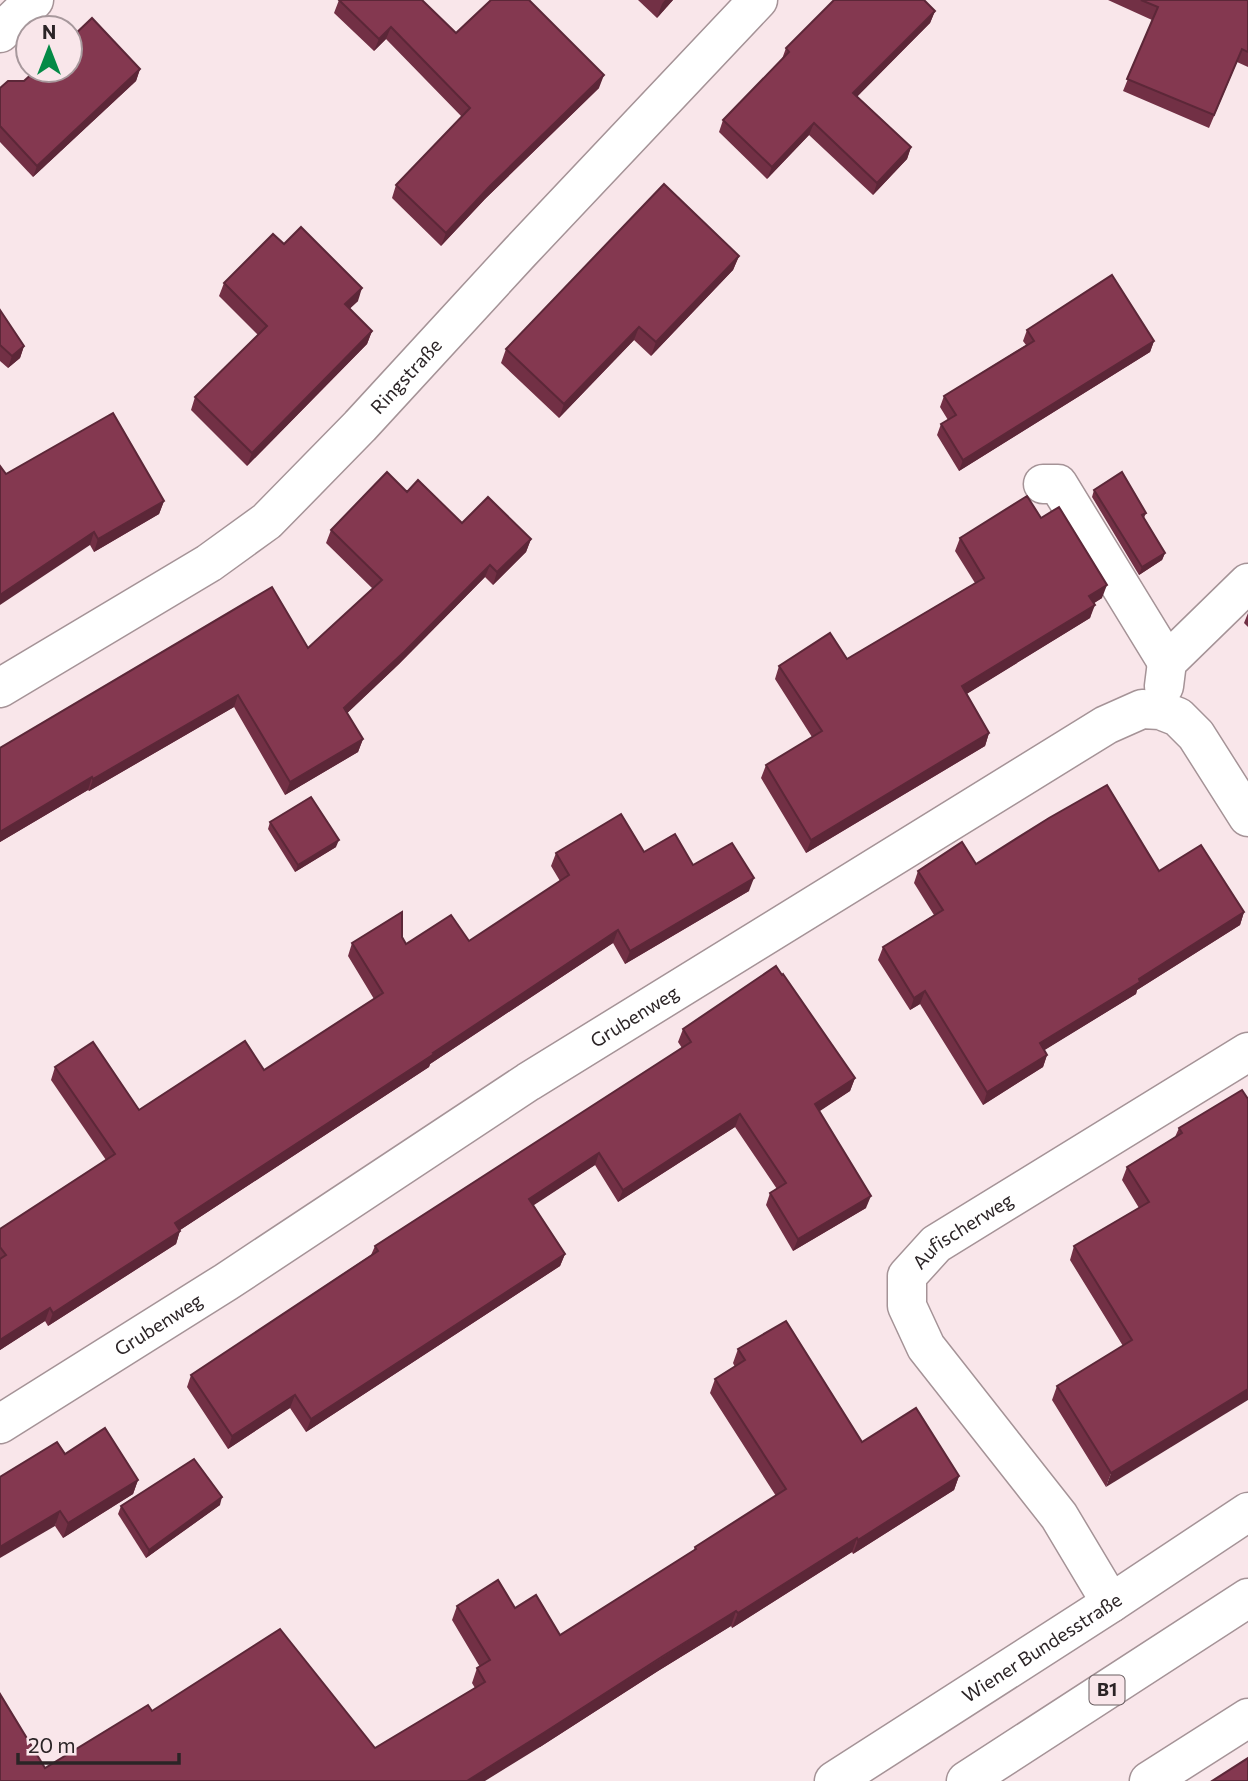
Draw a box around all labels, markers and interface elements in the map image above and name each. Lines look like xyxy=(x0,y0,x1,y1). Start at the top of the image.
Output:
north arrow xyxy=(14,14,84,84)
text: N xyxy=(42,20,56,43)
street label: Ringstraße xyxy=(365,333,446,418)
street label: Grubenweg xyxy=(586,980,682,1052)
street label: Aufischerweg xyxy=(907,1188,1017,1273)
street label: Grubenweg xyxy=(110,1288,206,1360)
street label: Wiener Bundesstraße xyxy=(957,1587,1126,1707)
road number: B1 xyxy=(1090,1675,1124,1704)
scale bar xyxy=(18,1722,178,1766)
text: 20 m xyxy=(28,1732,76,1757)

